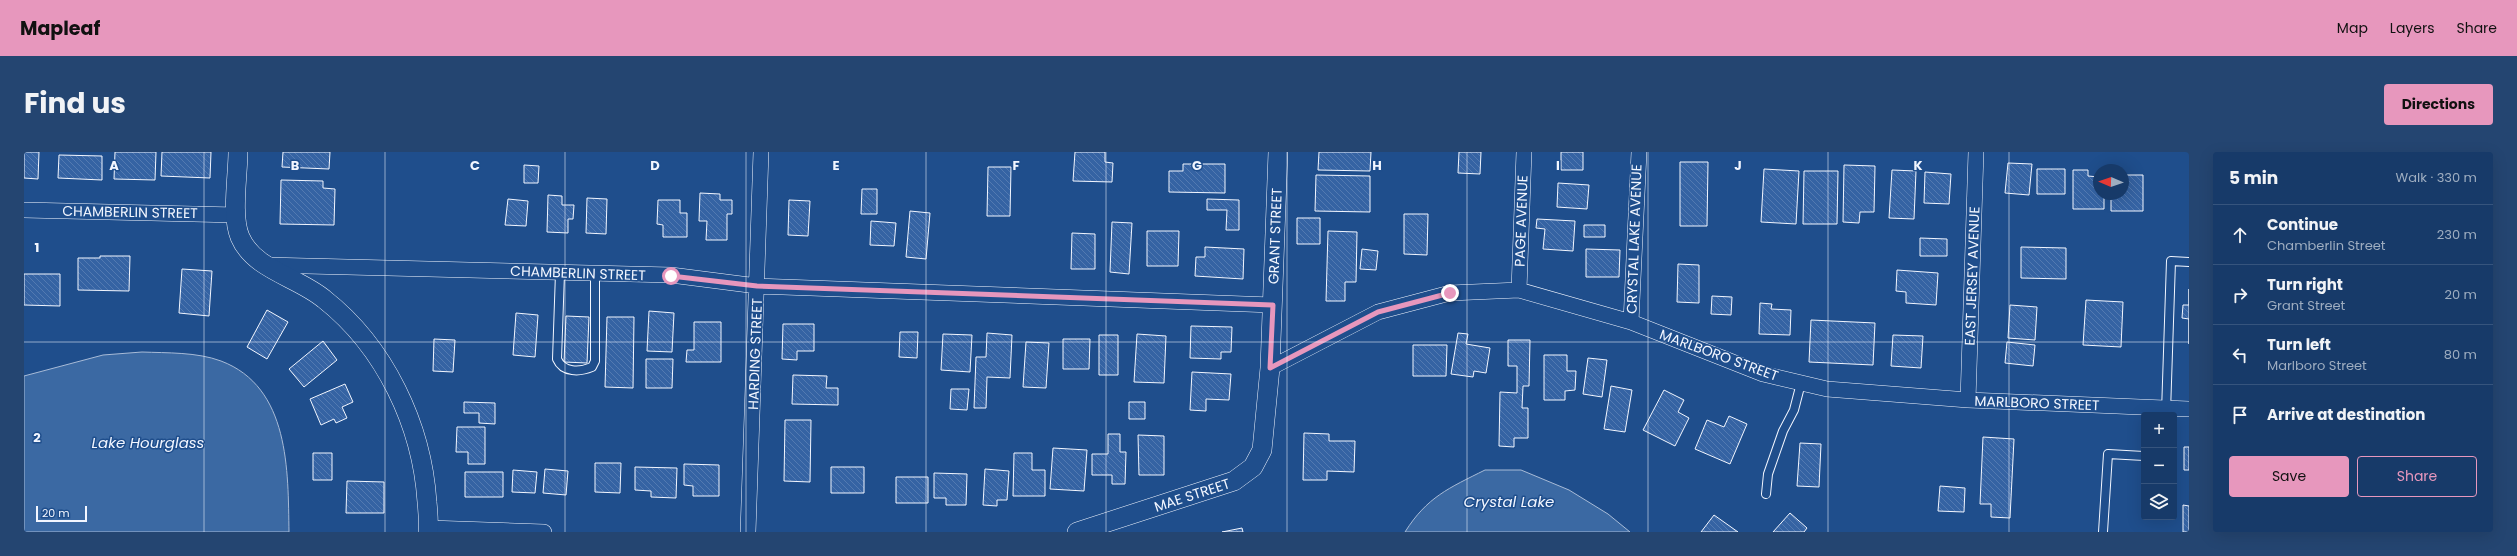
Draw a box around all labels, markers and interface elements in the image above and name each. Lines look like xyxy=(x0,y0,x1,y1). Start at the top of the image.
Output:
text: Mapleaf xyxy=(20,15,100,42)
text: Map xyxy=(2337,18,2368,38)
text: Layers xyxy=(2390,18,2434,38)
text: Share xyxy=(2456,18,2497,38)
text: Find us xyxy=(24,84,126,123)
button: Directions xyxy=(2384,84,2493,125)
text: A xyxy=(109,156,119,175)
text: B xyxy=(291,156,300,175)
text: C xyxy=(470,156,480,175)
text: D xyxy=(650,156,660,175)
text: E xyxy=(832,156,840,175)
text: F xyxy=(1012,156,1020,175)
text: G xyxy=(1192,156,1202,175)
text: H xyxy=(1372,156,1382,175)
text: I xyxy=(1556,156,1560,175)
text: J xyxy=(1734,156,1742,175)
text: K xyxy=(1913,156,1923,175)
street label: CRYSTAL LAKE AVENUE xyxy=(1621,164,1647,314)
north arrow xyxy=(2093,164,2129,200)
text: 5 min xyxy=(2229,166,2278,190)
text: Walk · 330 m xyxy=(2396,168,2477,187)
street label: PAGE AVENUE xyxy=(1509,175,1533,267)
street label: GRANT STREET xyxy=(1263,187,1287,284)
street label: CHAMBERLIN STREET xyxy=(62,201,198,223)
street label: EAST JERSEY AVENUE xyxy=(1960,206,1984,346)
text: Continue xyxy=(2267,214,2338,235)
icon: ahead xyxy=(2229,224,2251,246)
text: 230 m xyxy=(2437,225,2477,244)
text: Chamberlin Street xyxy=(2267,236,2385,255)
text: 1 xyxy=(35,238,39,257)
street label: CHAMBERLIN STREET xyxy=(510,261,647,285)
route start xyxy=(662,267,680,285)
text: Turn right xyxy=(2267,274,2343,295)
route end xyxy=(1441,284,1459,302)
icon: right xyxy=(2229,284,2251,306)
text: 20 m xyxy=(2444,285,2477,304)
text: Grant Street xyxy=(2267,296,2345,315)
street label: HARDING STREET xyxy=(743,297,767,410)
street label: MARLBORO STREET xyxy=(1657,324,1782,386)
text: Turn left xyxy=(2267,334,2331,355)
icon: left xyxy=(2229,344,2251,366)
text: 80 m xyxy=(2444,345,2477,364)
text: Marlboro Street xyxy=(2267,356,2367,375)
street label: MARLBORO STREET xyxy=(1974,391,2100,415)
icon: arrive xyxy=(2229,404,2251,426)
text: Arrive at destination xyxy=(2267,404,2425,425)
map controls xyxy=(2141,412,2177,520)
button: + xyxy=(2141,412,2177,448)
text: 2 xyxy=(33,428,41,447)
water label: Lake Hourglass xyxy=(92,432,205,453)
button: − xyxy=(2141,448,2177,484)
button: Save xyxy=(2229,456,2349,497)
button: Share xyxy=(2357,456,2477,497)
street label: MAE STREET xyxy=(1152,473,1233,517)
button: layers xyxy=(2141,484,2177,520)
water label: Crystal Lake xyxy=(1464,491,1554,512)
scale bar xyxy=(36,504,87,523)
text: 20 m xyxy=(42,505,70,521)

